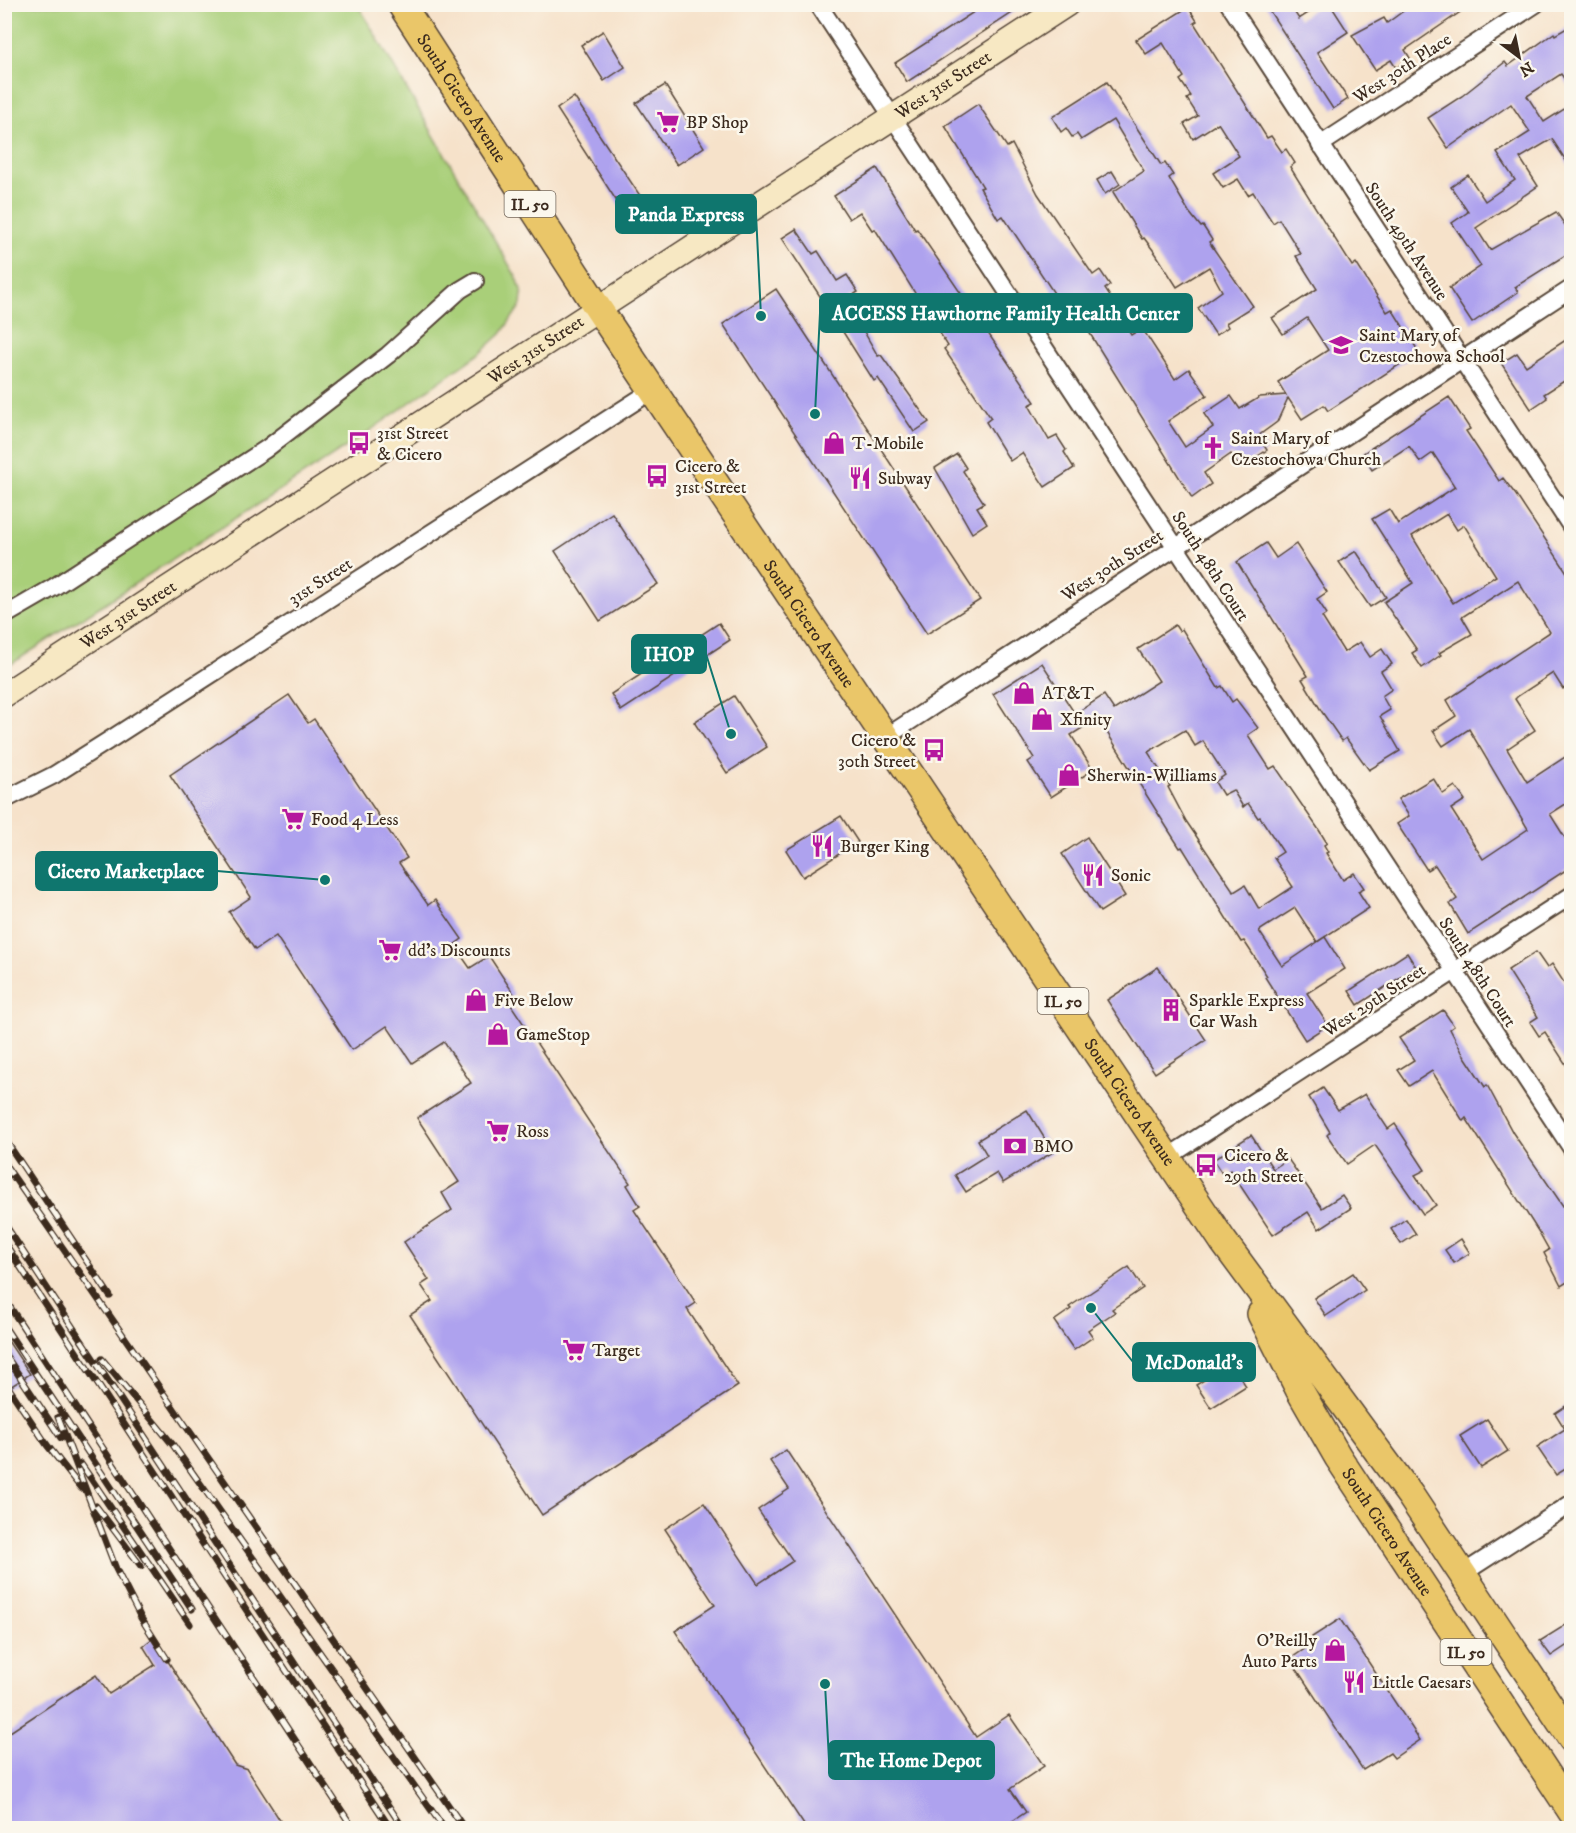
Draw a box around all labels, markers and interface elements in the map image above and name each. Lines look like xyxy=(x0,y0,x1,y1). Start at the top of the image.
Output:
north arrow xyxy=(1489,27,1549,87)
street label: West 30th Place xyxy=(1348,29,1456,109)
street label: South Cicero Avenue xyxy=(411,30,511,167)
street label: West 31st Street xyxy=(891,46,996,125)
text: N xyxy=(1516,57,1537,81)
supermarket icon: BP Shop xyxy=(655,109,681,135)
place label: BP Shop xyxy=(686,112,748,134)
street label: South 49th Avenue xyxy=(1360,178,1452,305)
road number: IL 50 xyxy=(504,191,556,217)
callout: Panda Express xyxy=(616,195,756,233)
text: Panda Express xyxy=(628,203,744,228)
callout: ACCESS Hawthorne Family Health Center xyxy=(820,294,1192,332)
text: ACCESS Hawthorne Family Health Center xyxy=(831,302,1180,327)
street label: West 31st Street xyxy=(483,311,589,390)
place label: Saint Mary of Czestochowa School xyxy=(1359,325,1505,368)
school or university icon: Saint Mary of Czestochowa School xyxy=(1328,332,1354,358)
place label: 31st Street & Cicero xyxy=(377,423,449,466)
place label: Saint Mary of Czestochowa Church xyxy=(1231,428,1382,471)
bus stop icon: 31st Street & Cicero xyxy=(346,430,372,456)
shop icon: T-Mobile xyxy=(821,430,847,456)
place label: T-Mobile xyxy=(852,433,924,455)
church icon: Saint Mary of Czestochowa Church xyxy=(1200,435,1226,461)
place label: Cicero & 31st Street xyxy=(675,456,747,499)
bus stop icon: Cicero & 31st Street xyxy=(644,463,670,489)
restaurant icon: Subway xyxy=(847,465,873,491)
place label: Subway xyxy=(878,468,933,490)
street label: South 48th Court xyxy=(1167,508,1254,626)
street label: West 30th Street xyxy=(1057,525,1168,607)
street label: 31st Street xyxy=(285,553,357,611)
street label: South Cicero Avenue xyxy=(758,556,859,692)
street label: West 31st Street xyxy=(76,576,181,655)
callout: IHOP xyxy=(632,635,706,673)
text: IHOP xyxy=(644,643,695,668)
shop icon: AT&T xyxy=(1011,680,1037,706)
place label: AT&T xyxy=(1042,683,1094,705)
shop icon: Xfinity xyxy=(1029,706,1055,732)
place label: Xfinity xyxy=(1060,709,1112,731)
place label: Cicero & 30th Street xyxy=(838,730,916,773)
bus stop icon: Cicero & 30th Street xyxy=(921,737,947,763)
shop icon: Sherwin-Williams xyxy=(1056,762,1082,788)
place label: Sherwin-Williams xyxy=(1087,765,1217,787)
supermarket icon: Food 4 Less xyxy=(280,806,306,832)
place label: Food 4 Less xyxy=(311,809,398,831)
restaurant icon: Burger King xyxy=(809,833,835,859)
place label: Burger King xyxy=(840,836,929,858)
callout: Cicero Marketplace xyxy=(36,852,217,890)
text: Cicero Marketplace xyxy=(48,860,205,885)
restaurant icon: Sonic xyxy=(1080,862,1106,888)
place label: Sonic xyxy=(1111,865,1151,887)
street label: South 48th Court xyxy=(1434,914,1521,1032)
supermarket icon: dd's Discounts xyxy=(377,937,403,963)
place label: dd's Discounts xyxy=(408,940,511,962)
street label: West 29th Street xyxy=(1318,959,1430,1043)
shop icon: Five Below xyxy=(463,987,489,1013)
road number: IL 50 xyxy=(1038,988,1088,1014)
place label: Five Below xyxy=(494,990,574,1012)
place label: Sparkle Express Car Wash xyxy=(1189,990,1304,1033)
building icon: Sparkle Express Car Wash xyxy=(1158,997,1184,1023)
shop icon: GameStop xyxy=(485,1021,511,1047)
place label: GameStop xyxy=(516,1024,590,1046)
street label: South Cicero Avenue xyxy=(1078,1035,1180,1171)
supermarket icon: Ross xyxy=(485,1118,511,1144)
place label: Ross xyxy=(516,1121,549,1143)
bank icon: BMO xyxy=(1002,1133,1028,1159)
place label: BMO xyxy=(1033,1136,1073,1158)
place label: Cicero & 29th Street xyxy=(1224,1145,1304,1188)
bus stop icon: Cicero & 29th Street xyxy=(1193,1152,1219,1178)
supermarket icon: Target xyxy=(561,1337,587,1363)
place label: Target xyxy=(592,1340,641,1362)
callout: McDonald's xyxy=(1133,1343,1255,1381)
text: McDonald's xyxy=(1145,1351,1243,1376)
street label: South Cicero Avenue xyxy=(1336,1464,1437,1601)
place label: O'Reilly Auto Parts xyxy=(1242,1630,1317,1673)
shop icon: O'Reilly Auto Parts xyxy=(1322,1637,1348,1663)
road number: IL 50 xyxy=(1440,1639,1492,1665)
restaurant icon: Little Caesars xyxy=(1341,1669,1367,1695)
place label: Little Caesars xyxy=(1372,1672,1471,1694)
callout: The Home Depot xyxy=(829,1741,994,1779)
text: The Home Depot xyxy=(839,1749,982,1774)

